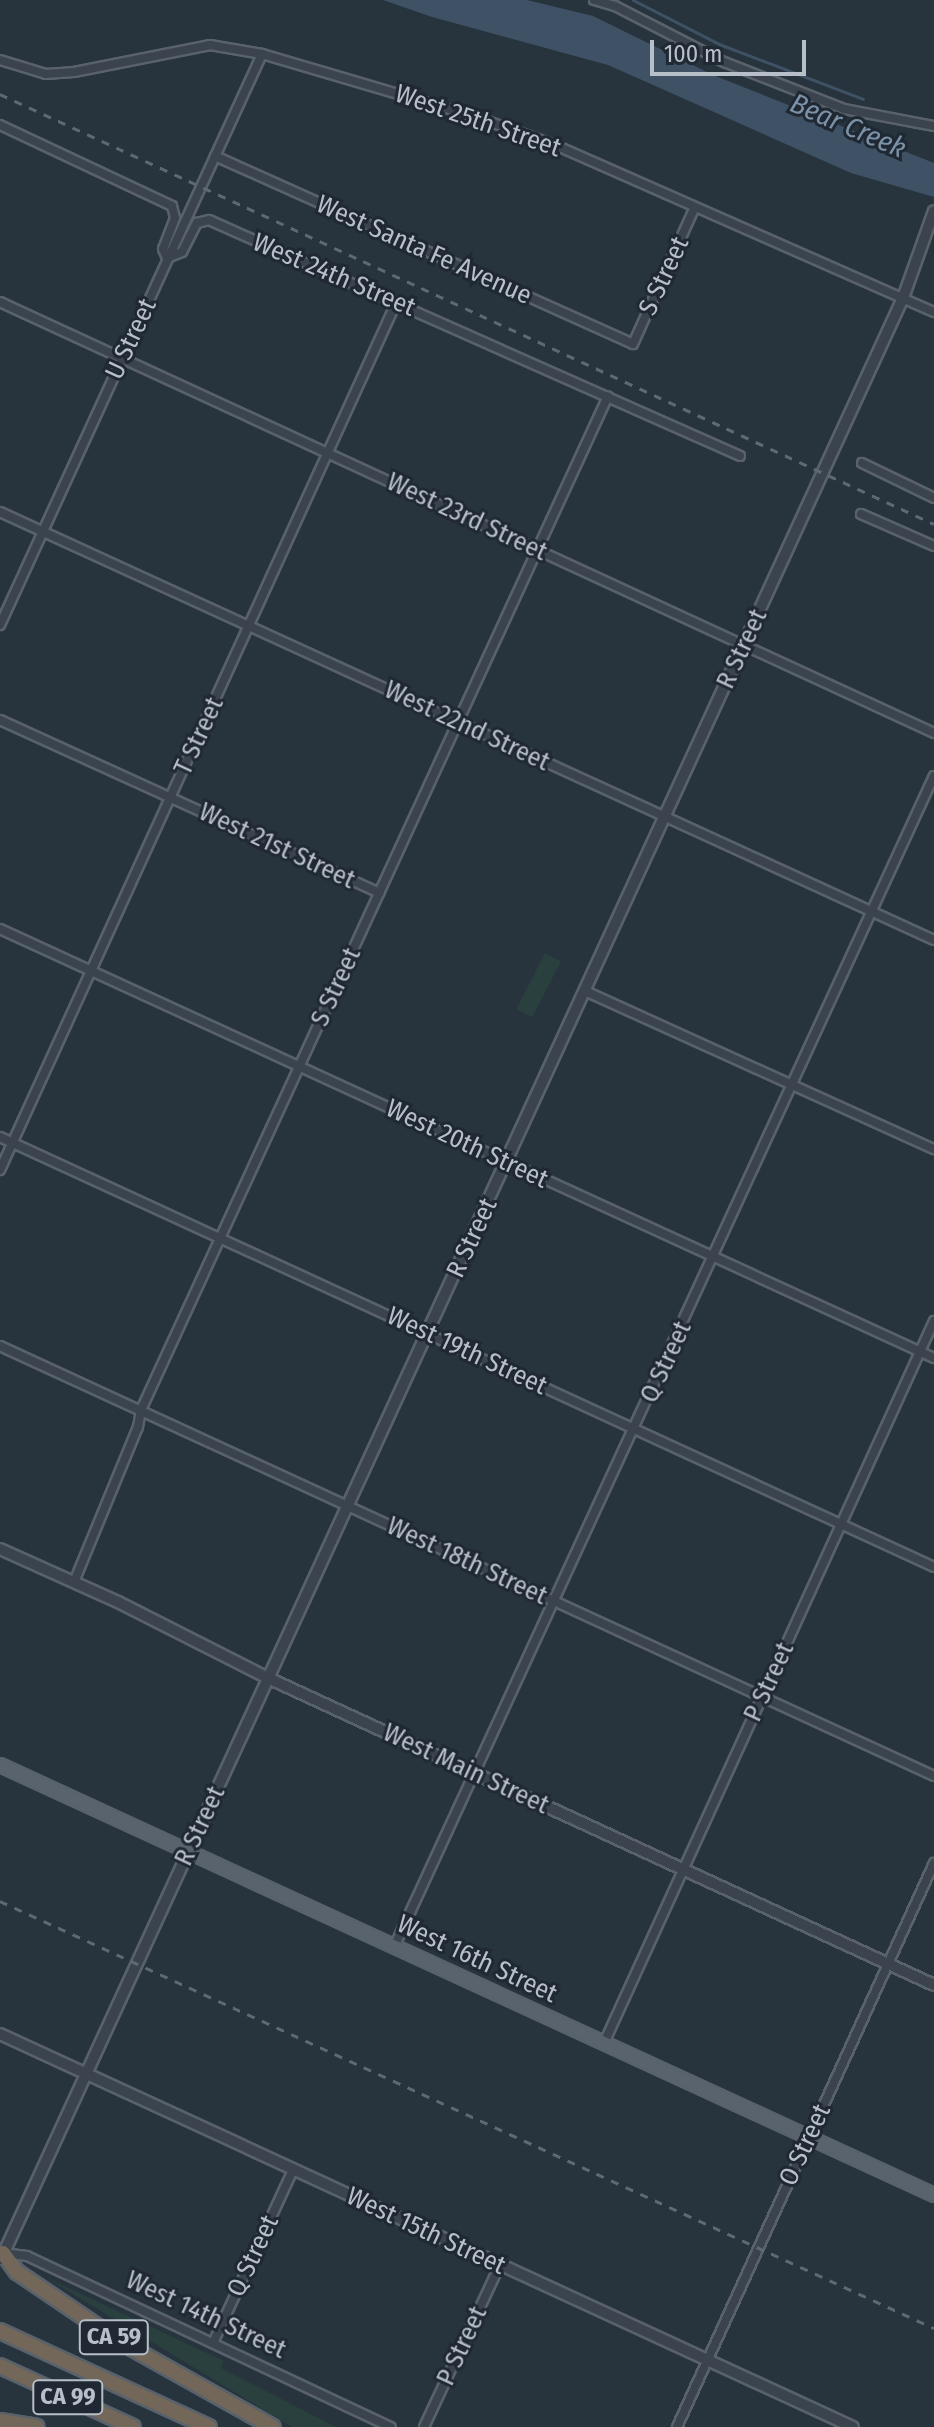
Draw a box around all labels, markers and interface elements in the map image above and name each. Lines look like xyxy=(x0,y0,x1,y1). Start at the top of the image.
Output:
scale bar xyxy=(654,24,810,74)
text: 100 m xyxy=(664,40,722,68)
street label: West 25th Street xyxy=(391,78,565,164)
water label: Bear Creek xyxy=(785,87,911,165)
street label: West Santa Fe Avenue xyxy=(312,189,536,311)
street label: West 24th Street xyxy=(248,227,420,323)
street label: S Street xyxy=(632,232,696,320)
street label: U Street xyxy=(99,294,163,384)
street label: West 23rd Street xyxy=(382,466,552,568)
street label: R Street xyxy=(710,604,774,694)
street label: West 22nd Street xyxy=(380,674,554,778)
street label: T Street xyxy=(168,692,230,780)
street label: West 21st Street xyxy=(194,796,360,896)
street label: S Street xyxy=(304,943,368,1031)
street label: West 20th Street xyxy=(381,1093,553,1195)
street label: R Street xyxy=(440,1193,504,1283)
street label: West 19th Street xyxy=(382,1300,552,1402)
street label: Q Street xyxy=(634,1316,698,1408)
street label: West 18th Street xyxy=(382,1510,552,1612)
street label: P Street xyxy=(737,1638,801,1726)
street label: West Main Street xyxy=(378,1717,554,1821)
street label: R Street xyxy=(168,1781,232,1871)
street label: West 16th Street xyxy=(392,1908,562,2010)
street label: O Street xyxy=(773,2099,837,2191)
street label: West 15th Street xyxy=(342,2181,510,2281)
street label: Q Street xyxy=(221,2210,285,2302)
street label: West 14th Street xyxy=(121,2264,291,2366)
street label: P Street xyxy=(430,2302,494,2390)
road number: CA 59 xyxy=(78,2317,150,2357)
road number: CA 99 xyxy=(32,2377,104,2417)

